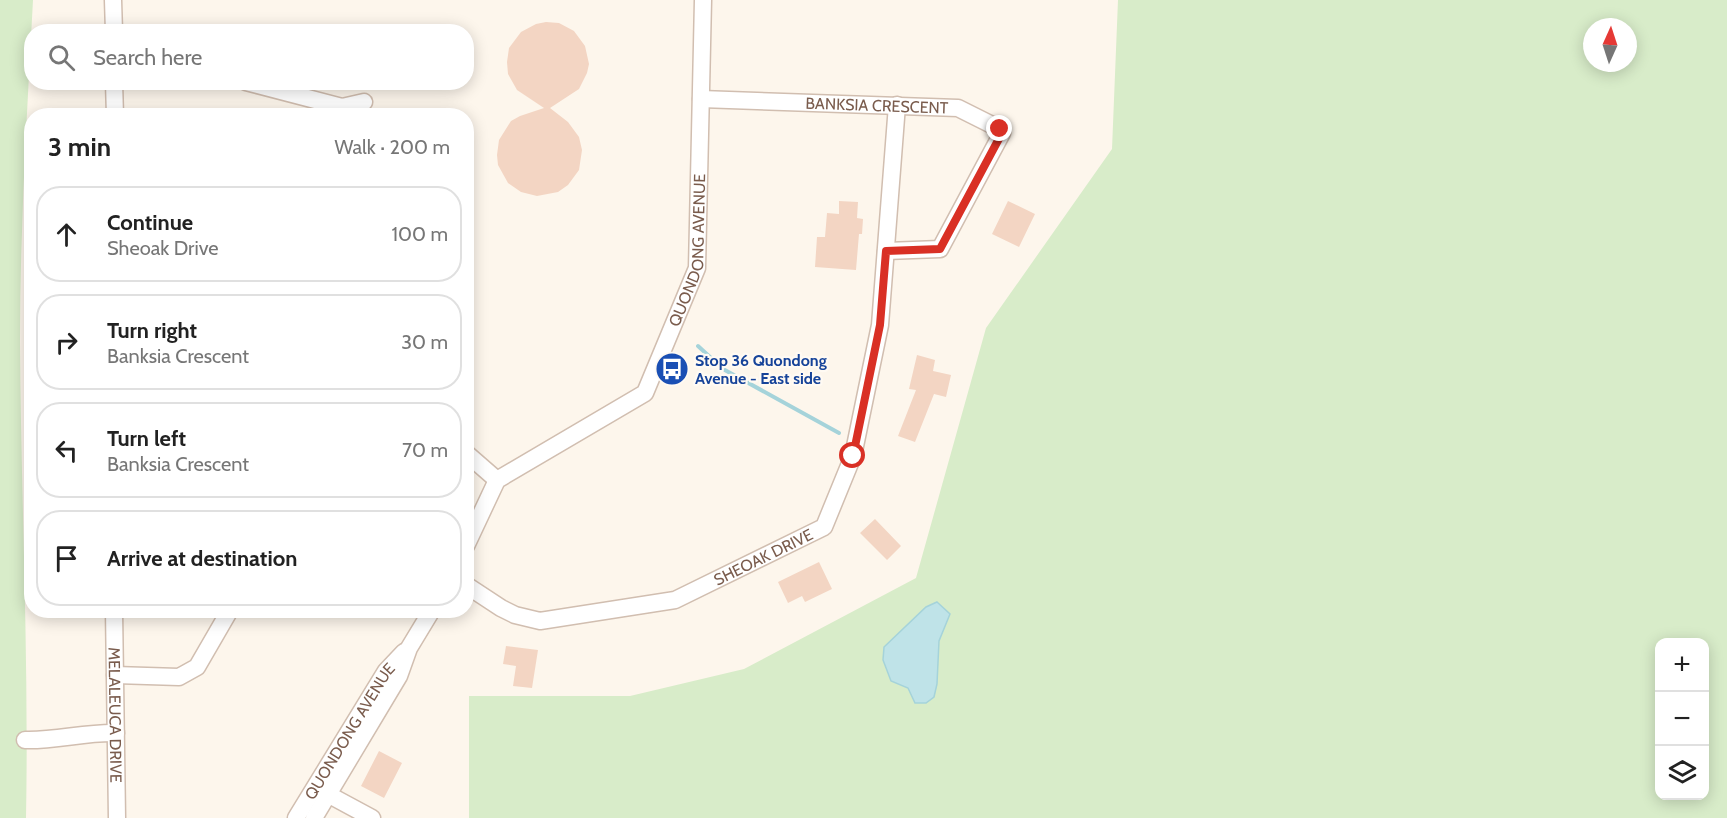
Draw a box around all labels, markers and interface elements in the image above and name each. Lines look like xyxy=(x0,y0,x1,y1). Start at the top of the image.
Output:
north arrow xyxy=(1583,18,1637,72)
search box xyxy=(24,24,474,90)
icon: search xyxy=(45,41,78,74)
text: Search here xyxy=(93,44,202,71)
street label: BANKSIA CRESCENT xyxy=(805,93,949,117)
route end xyxy=(986,115,1012,141)
text: 3 min xyxy=(48,131,111,163)
text: Walk · 200 m xyxy=(334,135,450,159)
street label: QUONDONG AVENUE xyxy=(664,173,709,329)
text: Continue xyxy=(107,209,193,236)
icon: ahead xyxy=(50,218,83,251)
text: 100 m xyxy=(392,222,448,246)
text: Sheoak Drive xyxy=(107,236,219,260)
text: Turn right xyxy=(107,317,197,344)
icon: right xyxy=(50,326,83,359)
text: 30 m xyxy=(401,330,448,354)
text: Banksia Crescent xyxy=(107,344,249,368)
bus stop icon: Stop 36 Quondong Avenue - East side xyxy=(654,351,690,387)
place label: Stop 36 Quondong Avenue - East side xyxy=(695,351,827,388)
text: Turn left xyxy=(107,425,186,452)
icon: left xyxy=(50,434,83,467)
text: 70 m xyxy=(402,438,448,462)
route start xyxy=(839,442,865,468)
text: Banksia Crescent xyxy=(107,452,249,476)
street label: SHEOAK DRIVE xyxy=(710,524,816,589)
icon: arrive xyxy=(50,542,83,575)
text: Arrive at destination xyxy=(107,545,297,572)
map controls xyxy=(1655,638,1709,800)
button: + xyxy=(1655,638,1709,692)
street label: MELALEUCA DRIVE xyxy=(105,647,126,783)
street label: QUONDONG AVENUE xyxy=(300,659,398,803)
button: − xyxy=(1655,692,1709,746)
button: layers xyxy=(1655,746,1709,800)

